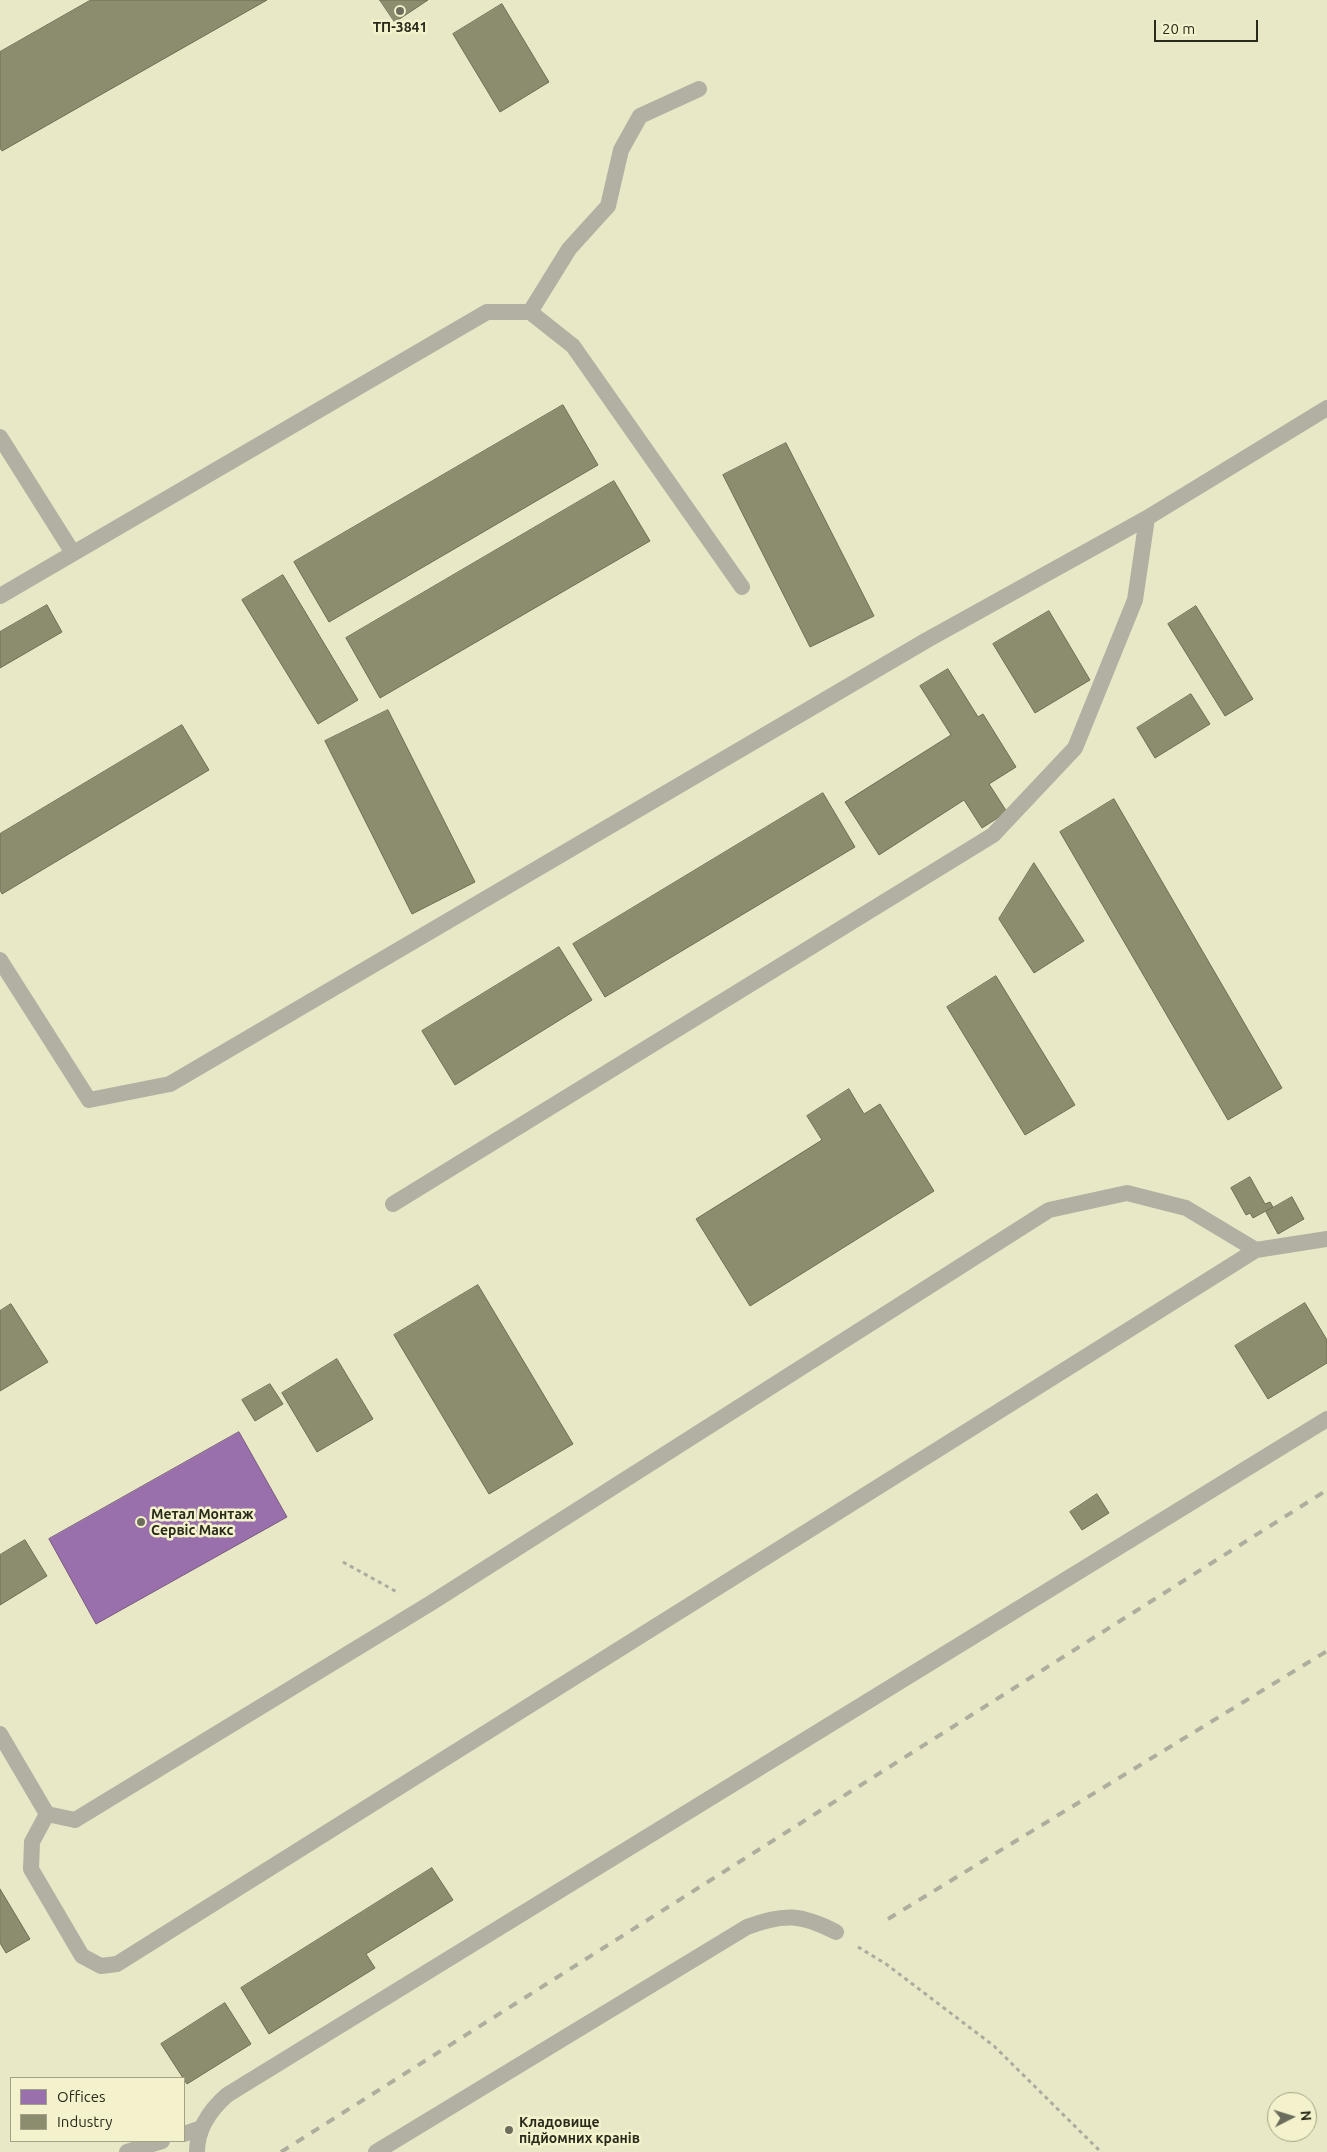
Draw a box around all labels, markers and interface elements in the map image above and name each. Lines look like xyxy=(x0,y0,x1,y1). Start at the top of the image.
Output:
marker: ТП-3841 xyxy=(394,5,406,17)
scale bar xyxy=(1157,10,1261,42)
place label: ТП-3841 xyxy=(373,19,427,35)
text: 20 m xyxy=(1162,20,1195,37)
place label: Метал Монтаж Сервіс Макс xyxy=(151,1506,253,1538)
marker: Метал Монтаж Сервіс Макс xyxy=(135,1516,147,1528)
legend xyxy=(10,2077,185,2142)
text: Offices xyxy=(57,2088,105,2105)
north arrow xyxy=(1267,2092,1317,2142)
text: N xyxy=(1298,2110,1314,2122)
text: Industry xyxy=(57,2113,112,2130)
place label: Кладовище підйомних кранів xyxy=(519,2114,640,2146)
marker: Кладовище підйомних кранів xyxy=(503,2124,515,2136)

